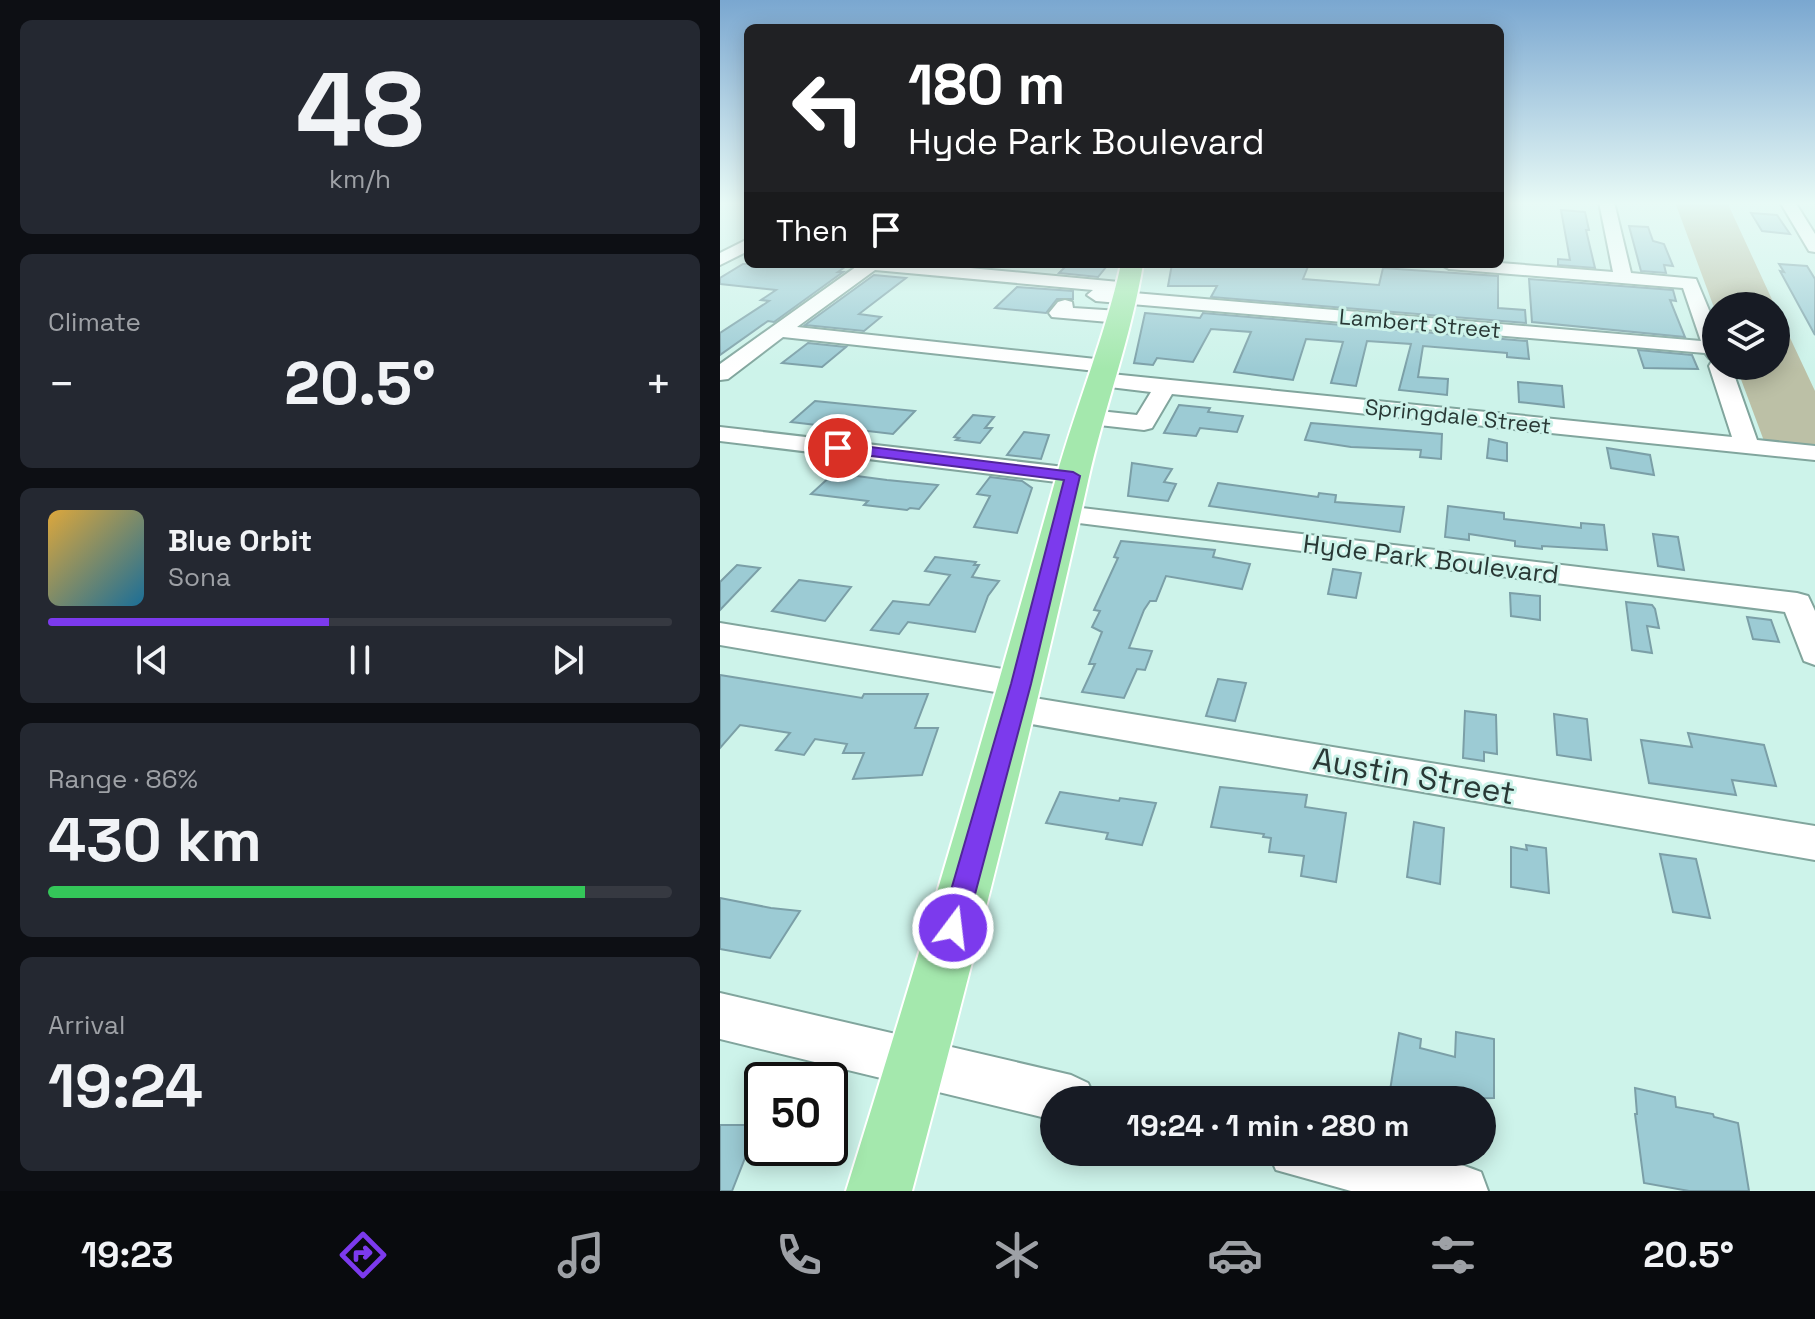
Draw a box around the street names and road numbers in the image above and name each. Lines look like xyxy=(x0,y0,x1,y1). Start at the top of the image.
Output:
street label: Lambert Street xyxy=(1338,302,1502,344)
street label: Springdale Street xyxy=(1364,392,1552,440)
street label: Hyde Park Boulevard xyxy=(1301,526,1561,592)
street label: Austin Street xyxy=(1310,739,1518,813)

